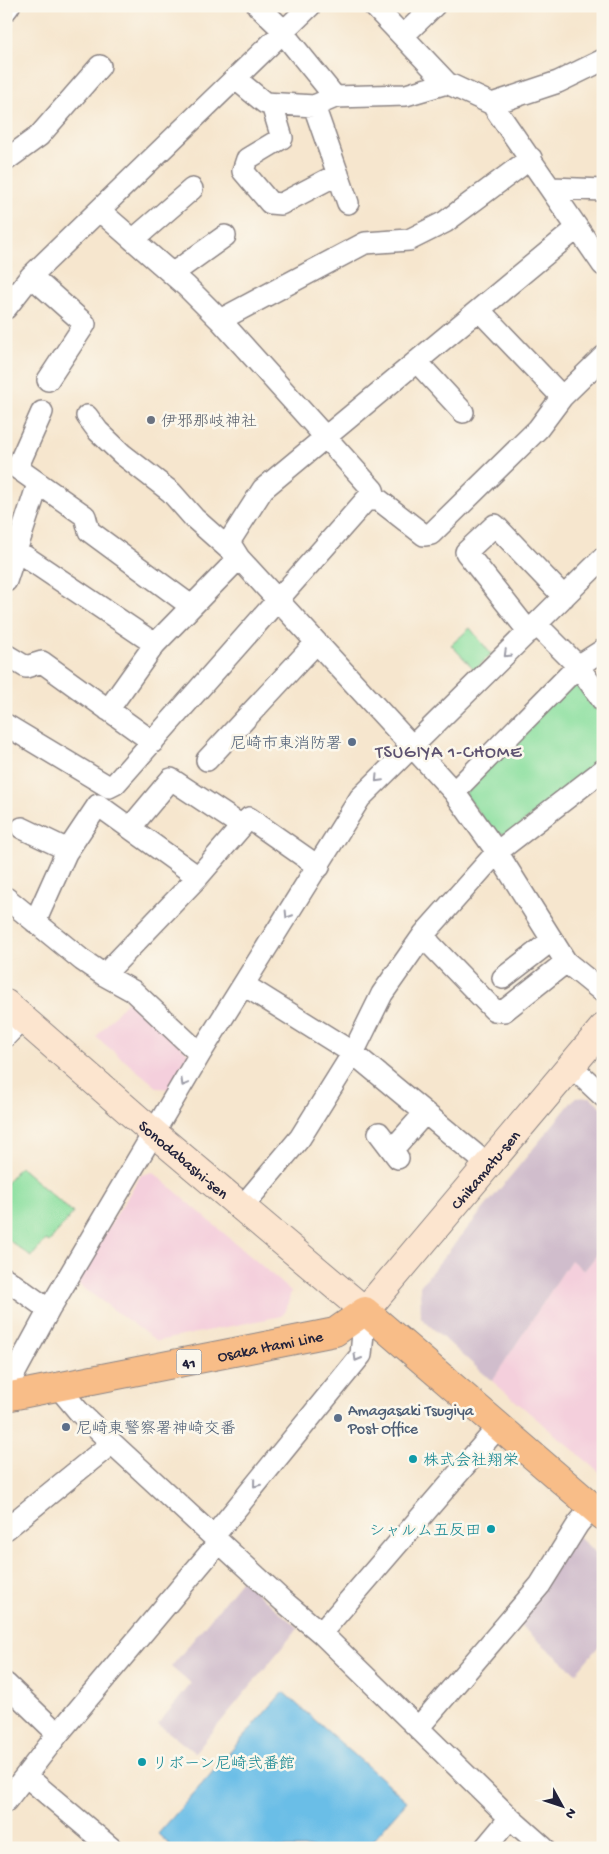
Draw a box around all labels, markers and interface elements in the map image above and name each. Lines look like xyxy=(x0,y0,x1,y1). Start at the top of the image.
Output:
place label: 伊邪那岐神社 xyxy=(161,413,257,433)
marker: 伊邪那岐神社 xyxy=(145,414,157,426)
one-way arrow xyxy=(503,648,512,657)
place label: 尼崎市東消防署 xyxy=(230,734,342,755)
marker: 尼崎市東消防署 xyxy=(346,736,358,748)
district label: TSUGIYA 1-CHOME xyxy=(374,743,523,764)
one-way arrow xyxy=(375,774,384,783)
one-way arrow xyxy=(285,909,295,918)
one-way arrow xyxy=(180,1077,190,1086)
street label: Sonodabashi-sen xyxy=(133,1118,231,1205)
street label: Chikamatu-sen xyxy=(448,1127,526,1215)
street label: Osaka Itami Line xyxy=(216,1328,326,1368)
road number: 41 xyxy=(176,1350,202,1374)
one-way arrow xyxy=(353,1352,363,1361)
place label: Amagasaki Tsugiya Post Office xyxy=(347,1403,475,1440)
marker: Amagasaki Tsugiya Post Office xyxy=(332,1412,344,1424)
place label: 尼崎東警察署神崎交番 xyxy=(76,1419,236,1440)
marker: 尼崎東警察署神崎交番 xyxy=(60,1421,72,1433)
place label: 株式会社翔栄 xyxy=(423,1451,519,1472)
marker: 株式会社翔栄 xyxy=(407,1453,419,1465)
one-way arrow xyxy=(252,1479,261,1488)
place label: シャルム五反田 xyxy=(369,1523,481,1542)
marker: シャルム五反田 xyxy=(485,1523,497,1535)
place label: リボーン尼崎弐番館 xyxy=(152,1755,295,1775)
marker: リボーン尼崎弐番館 xyxy=(136,1756,148,1768)
north arrow xyxy=(536,1782,586,1832)
text: N xyxy=(561,1804,579,1822)

